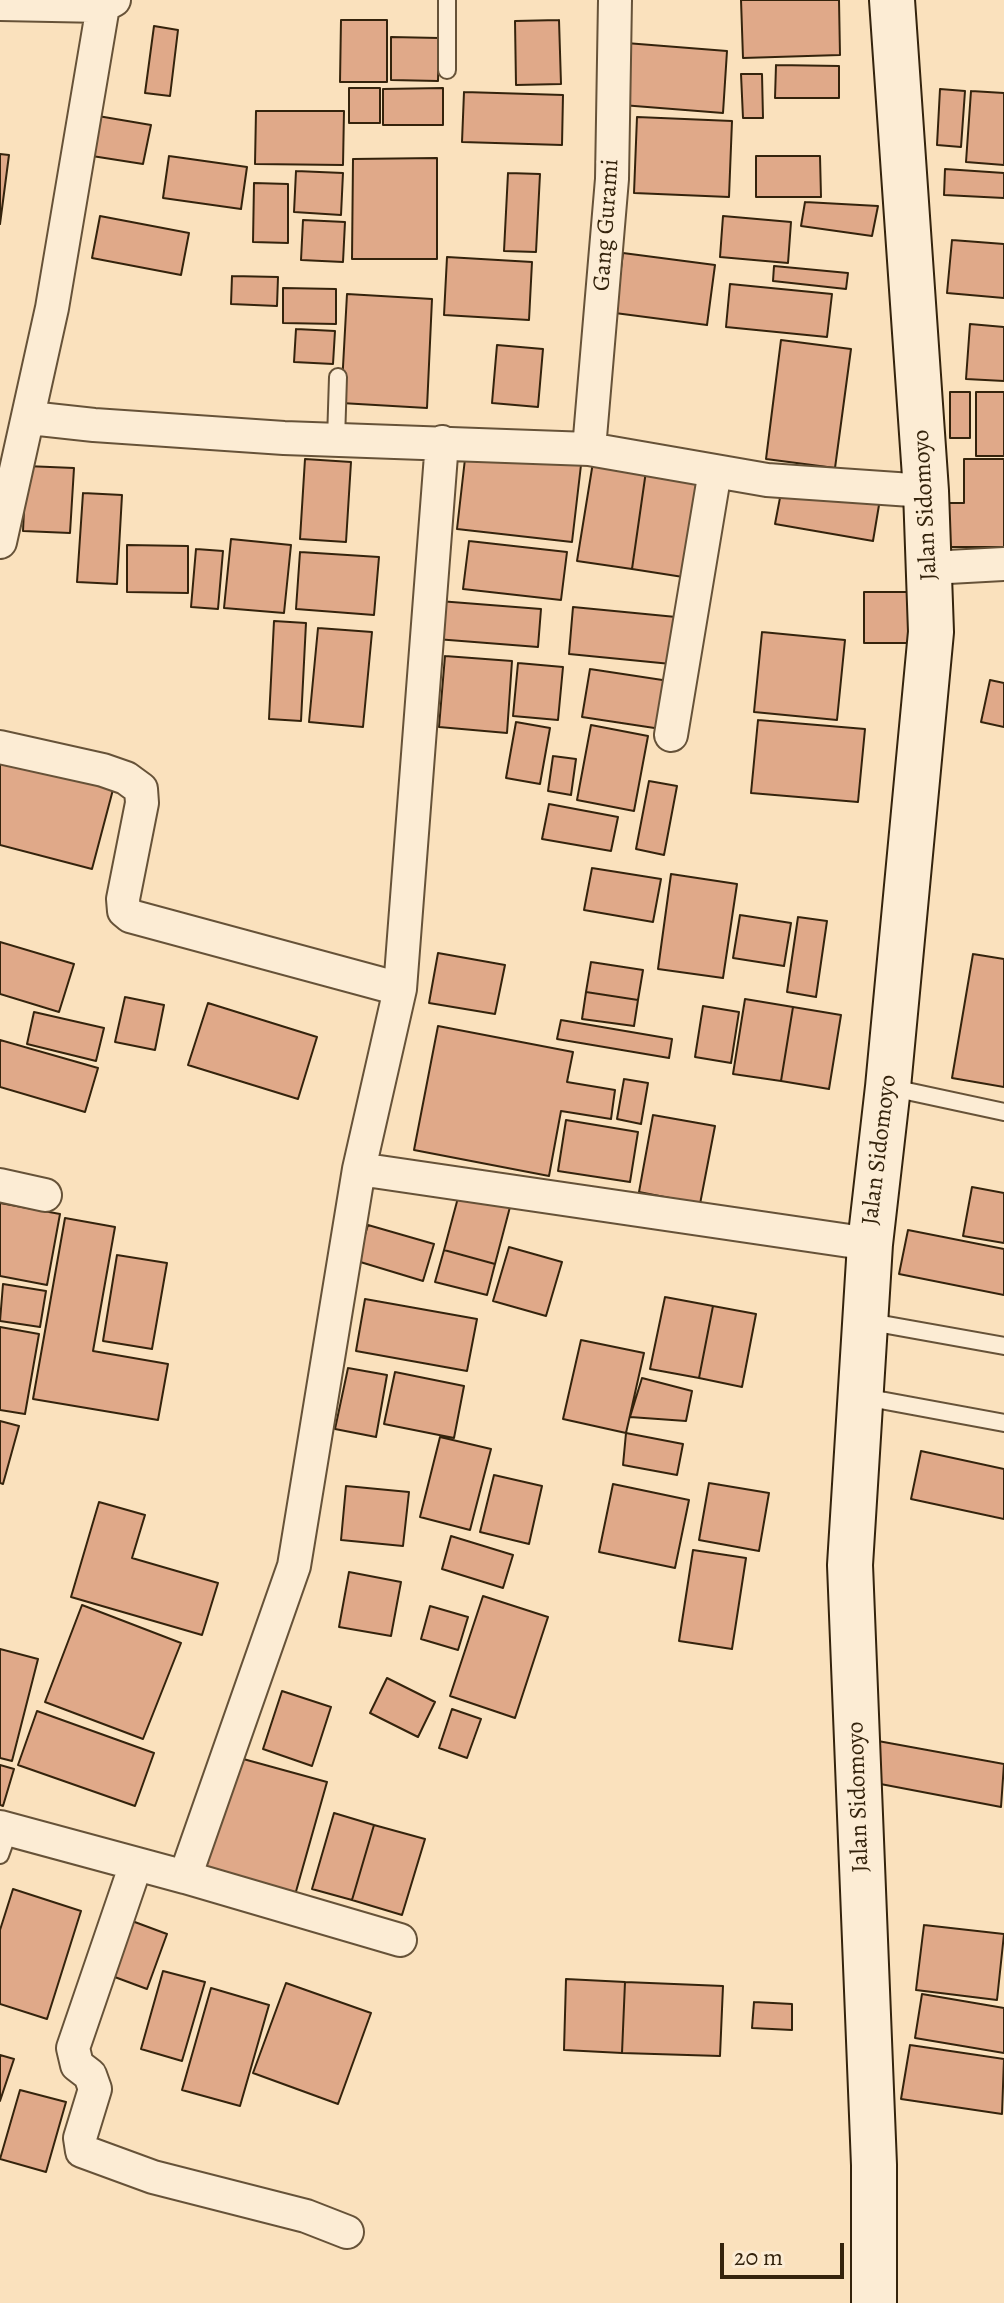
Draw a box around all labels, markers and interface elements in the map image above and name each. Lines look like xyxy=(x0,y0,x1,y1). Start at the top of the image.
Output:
street label: Gang Gurami xyxy=(588,158,626,292)
street label: Jalan Sidomoyo xyxy=(908,429,944,581)
street label: Jalan Sidomoyo xyxy=(856,1073,904,1227)
street label: Jalan Sidomoyo xyxy=(842,1721,876,1873)
scale bar xyxy=(724,2227,848,2277)
text: 20 m xyxy=(734,2241,783,2273)

